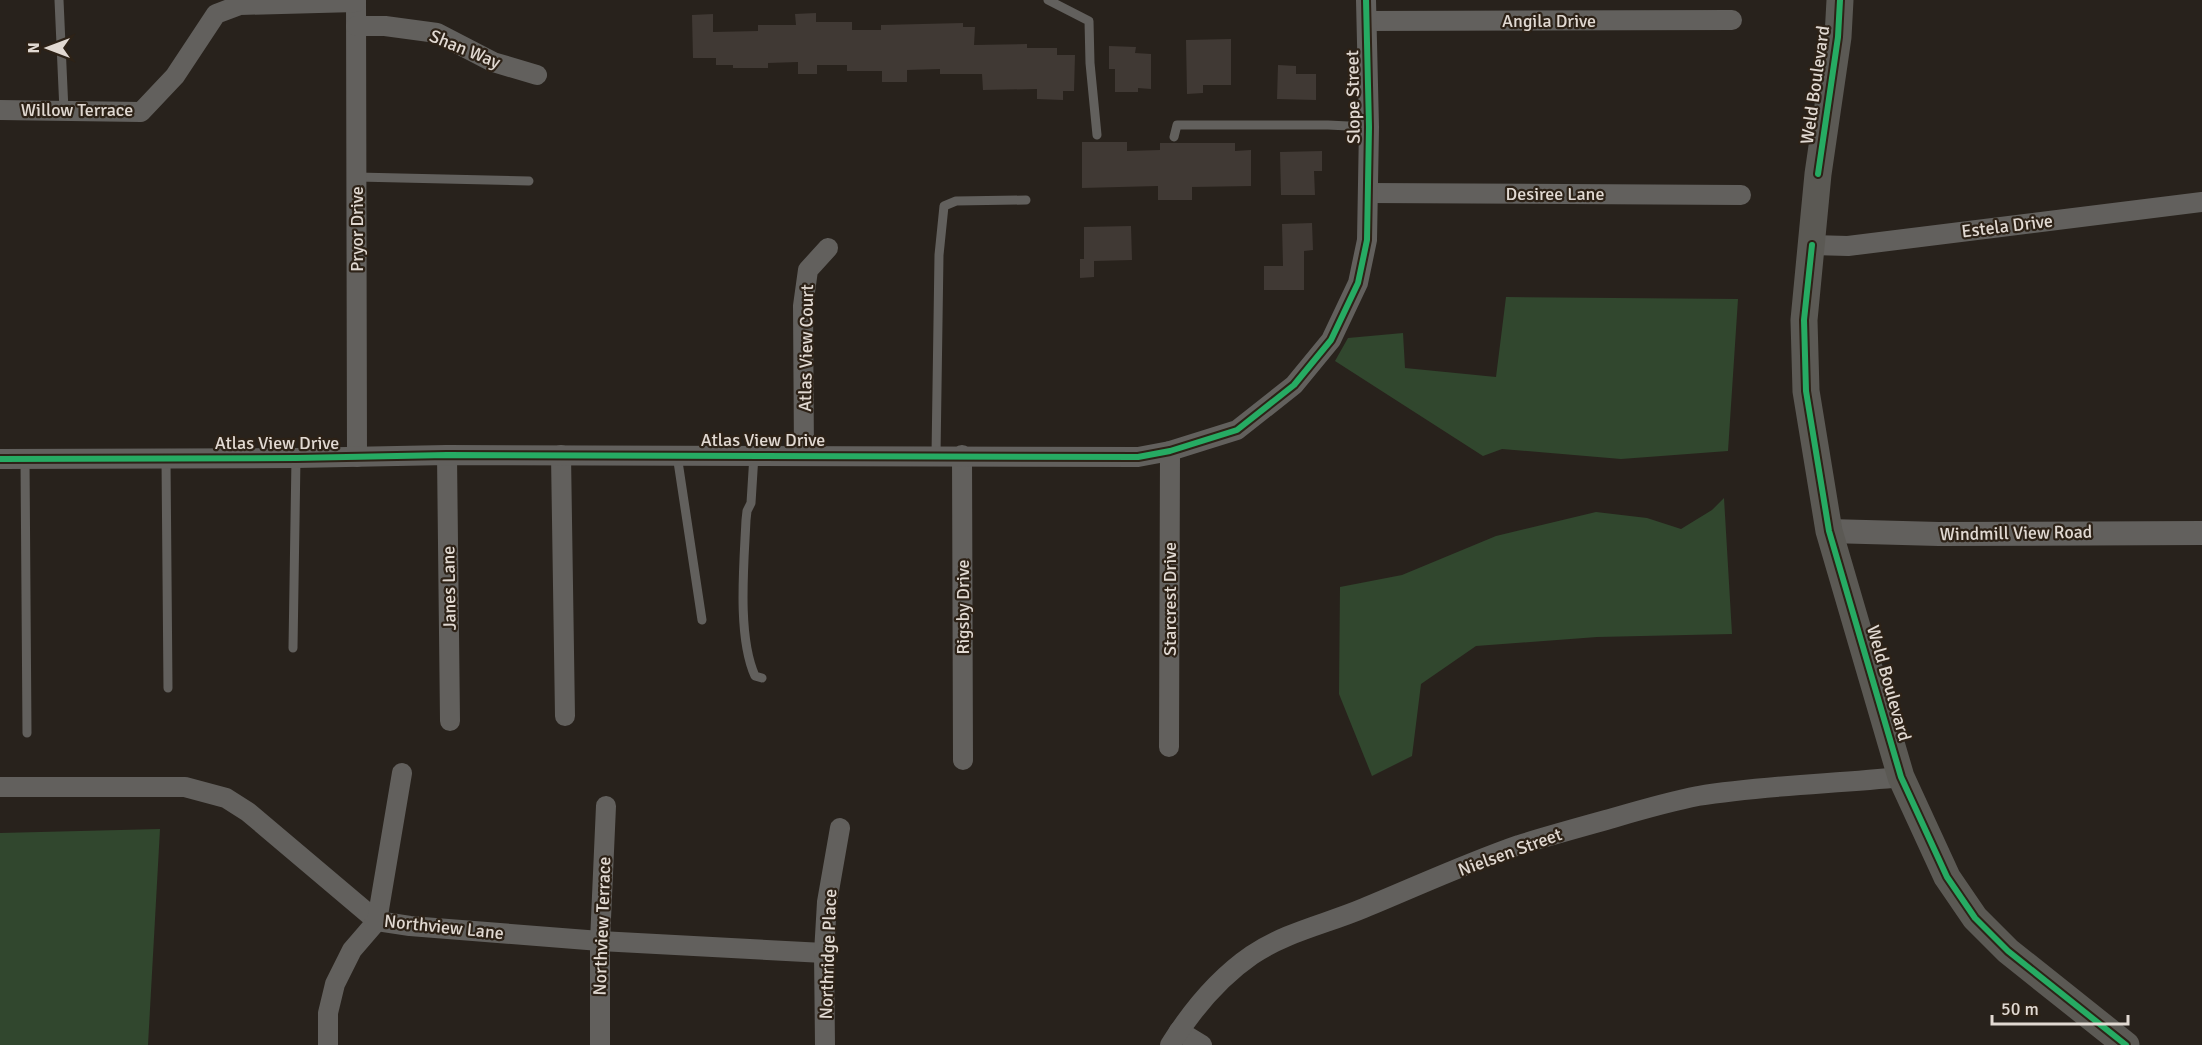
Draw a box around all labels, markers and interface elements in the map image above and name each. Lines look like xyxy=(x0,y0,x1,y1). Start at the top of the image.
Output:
street label: Angila Drive xyxy=(1502,10,1596,32)
north arrow xyxy=(18,18,78,78)
street label: Weld Boulevard xyxy=(1796,24,1834,146)
street label: Shan Way xyxy=(426,25,504,73)
text: N xyxy=(24,42,44,54)
street label: Slope Street xyxy=(1341,50,1365,144)
street label: Willow Terrace xyxy=(21,99,133,121)
street label: Desiree Lane xyxy=(1506,183,1604,205)
street label: Pryor Drive xyxy=(346,186,368,272)
street label: Estela Drive xyxy=(1960,209,2054,243)
street label: Atlas View Court xyxy=(794,284,818,412)
street label: Atlas View Drive xyxy=(701,429,825,451)
street label: Atlas View Drive xyxy=(215,432,339,454)
street label: Windmill View Road xyxy=(1940,521,2092,545)
street label: Starcrest Drive xyxy=(1159,542,1181,656)
street label: Janes Lane xyxy=(437,546,461,630)
street label: Rigsby Drive xyxy=(952,559,974,655)
street label: Weld Boulevard xyxy=(1862,623,1916,743)
street label: Nielsen Street xyxy=(1455,823,1565,881)
street label: Northview Terrace xyxy=(589,856,615,996)
street label: Northridge Place xyxy=(815,888,841,1020)
street label: Northview Lane xyxy=(383,910,505,944)
scale bar xyxy=(1992,988,2128,1026)
text: 50 m xyxy=(2001,998,2039,1020)

